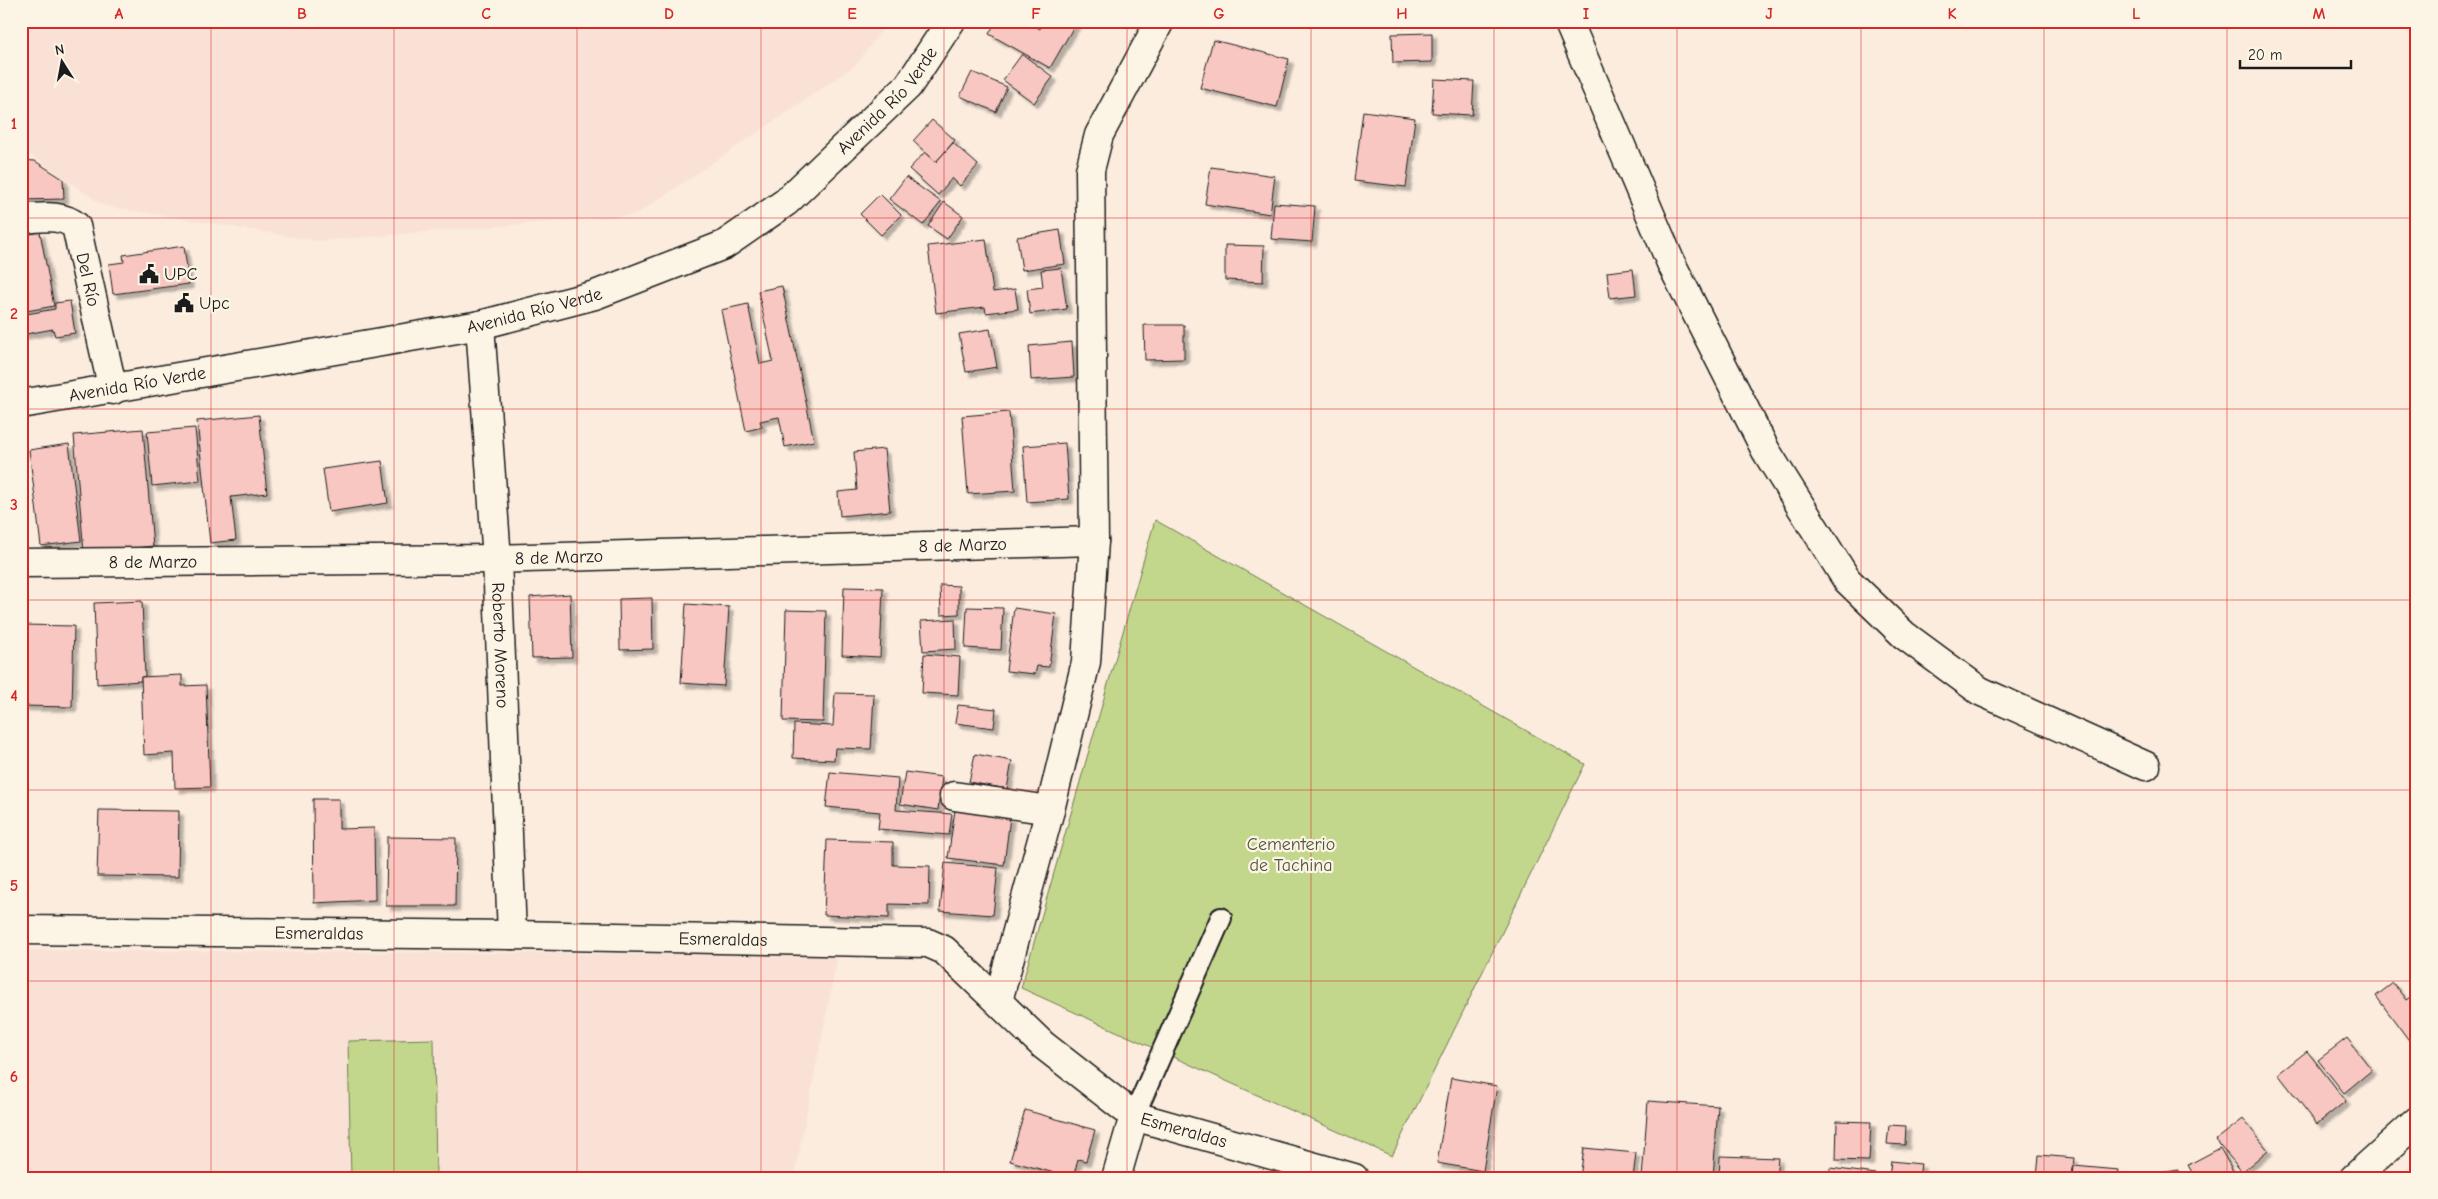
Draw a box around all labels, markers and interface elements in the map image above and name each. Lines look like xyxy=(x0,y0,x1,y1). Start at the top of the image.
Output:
text: A xyxy=(115,5,124,23)
text: B xyxy=(297,5,307,23)
text: C xyxy=(481,5,491,23)
text: D xyxy=(664,5,674,23)
text: E xyxy=(847,5,857,23)
text: F xyxy=(1031,5,1041,23)
text: G xyxy=(1213,5,1225,23)
text: H xyxy=(1396,5,1408,23)
text: I xyxy=(1583,5,1589,23)
text: J xyxy=(1765,5,1773,23)
text: K xyxy=(1947,5,1957,23)
text: L xyxy=(2132,5,2140,23)
text: M xyxy=(2313,5,2326,23)
north arrow xyxy=(38,38,88,88)
scale bar xyxy=(2240,38,2352,70)
text: N xyxy=(54,41,66,59)
street label: Avenida Río Verde xyxy=(833,43,942,159)
text: 20 m xyxy=(2248,46,2282,64)
text: 1 xyxy=(11,115,17,133)
street label: Del Río xyxy=(71,251,104,309)
public building icon: UPC xyxy=(138,263,160,285)
place label: UPC xyxy=(164,264,198,285)
street label: Avenida Río Verde xyxy=(465,283,605,338)
public building icon: Upc xyxy=(173,292,195,314)
place label: Upc xyxy=(199,293,230,314)
text: 2 xyxy=(10,305,18,323)
street label: Avenida Río Verde xyxy=(67,362,208,407)
text: 3 xyxy=(10,496,18,514)
street label: 8 de Marzo xyxy=(918,534,1007,557)
street label: 8 de Marzo xyxy=(514,546,603,569)
street label: 8 de Marzo xyxy=(109,552,197,573)
street label: Roberto Moreno xyxy=(487,582,513,709)
text: 4 xyxy=(10,687,18,705)
park label: Cementerio de Tachina xyxy=(1247,834,1335,876)
text: 5 xyxy=(10,877,18,895)
street label: Esmeraldas xyxy=(275,923,363,944)
street label: Esmeraldas xyxy=(678,928,767,951)
text: 6 xyxy=(10,1068,18,1086)
street label: Esmeraldas xyxy=(1138,1108,1229,1153)

